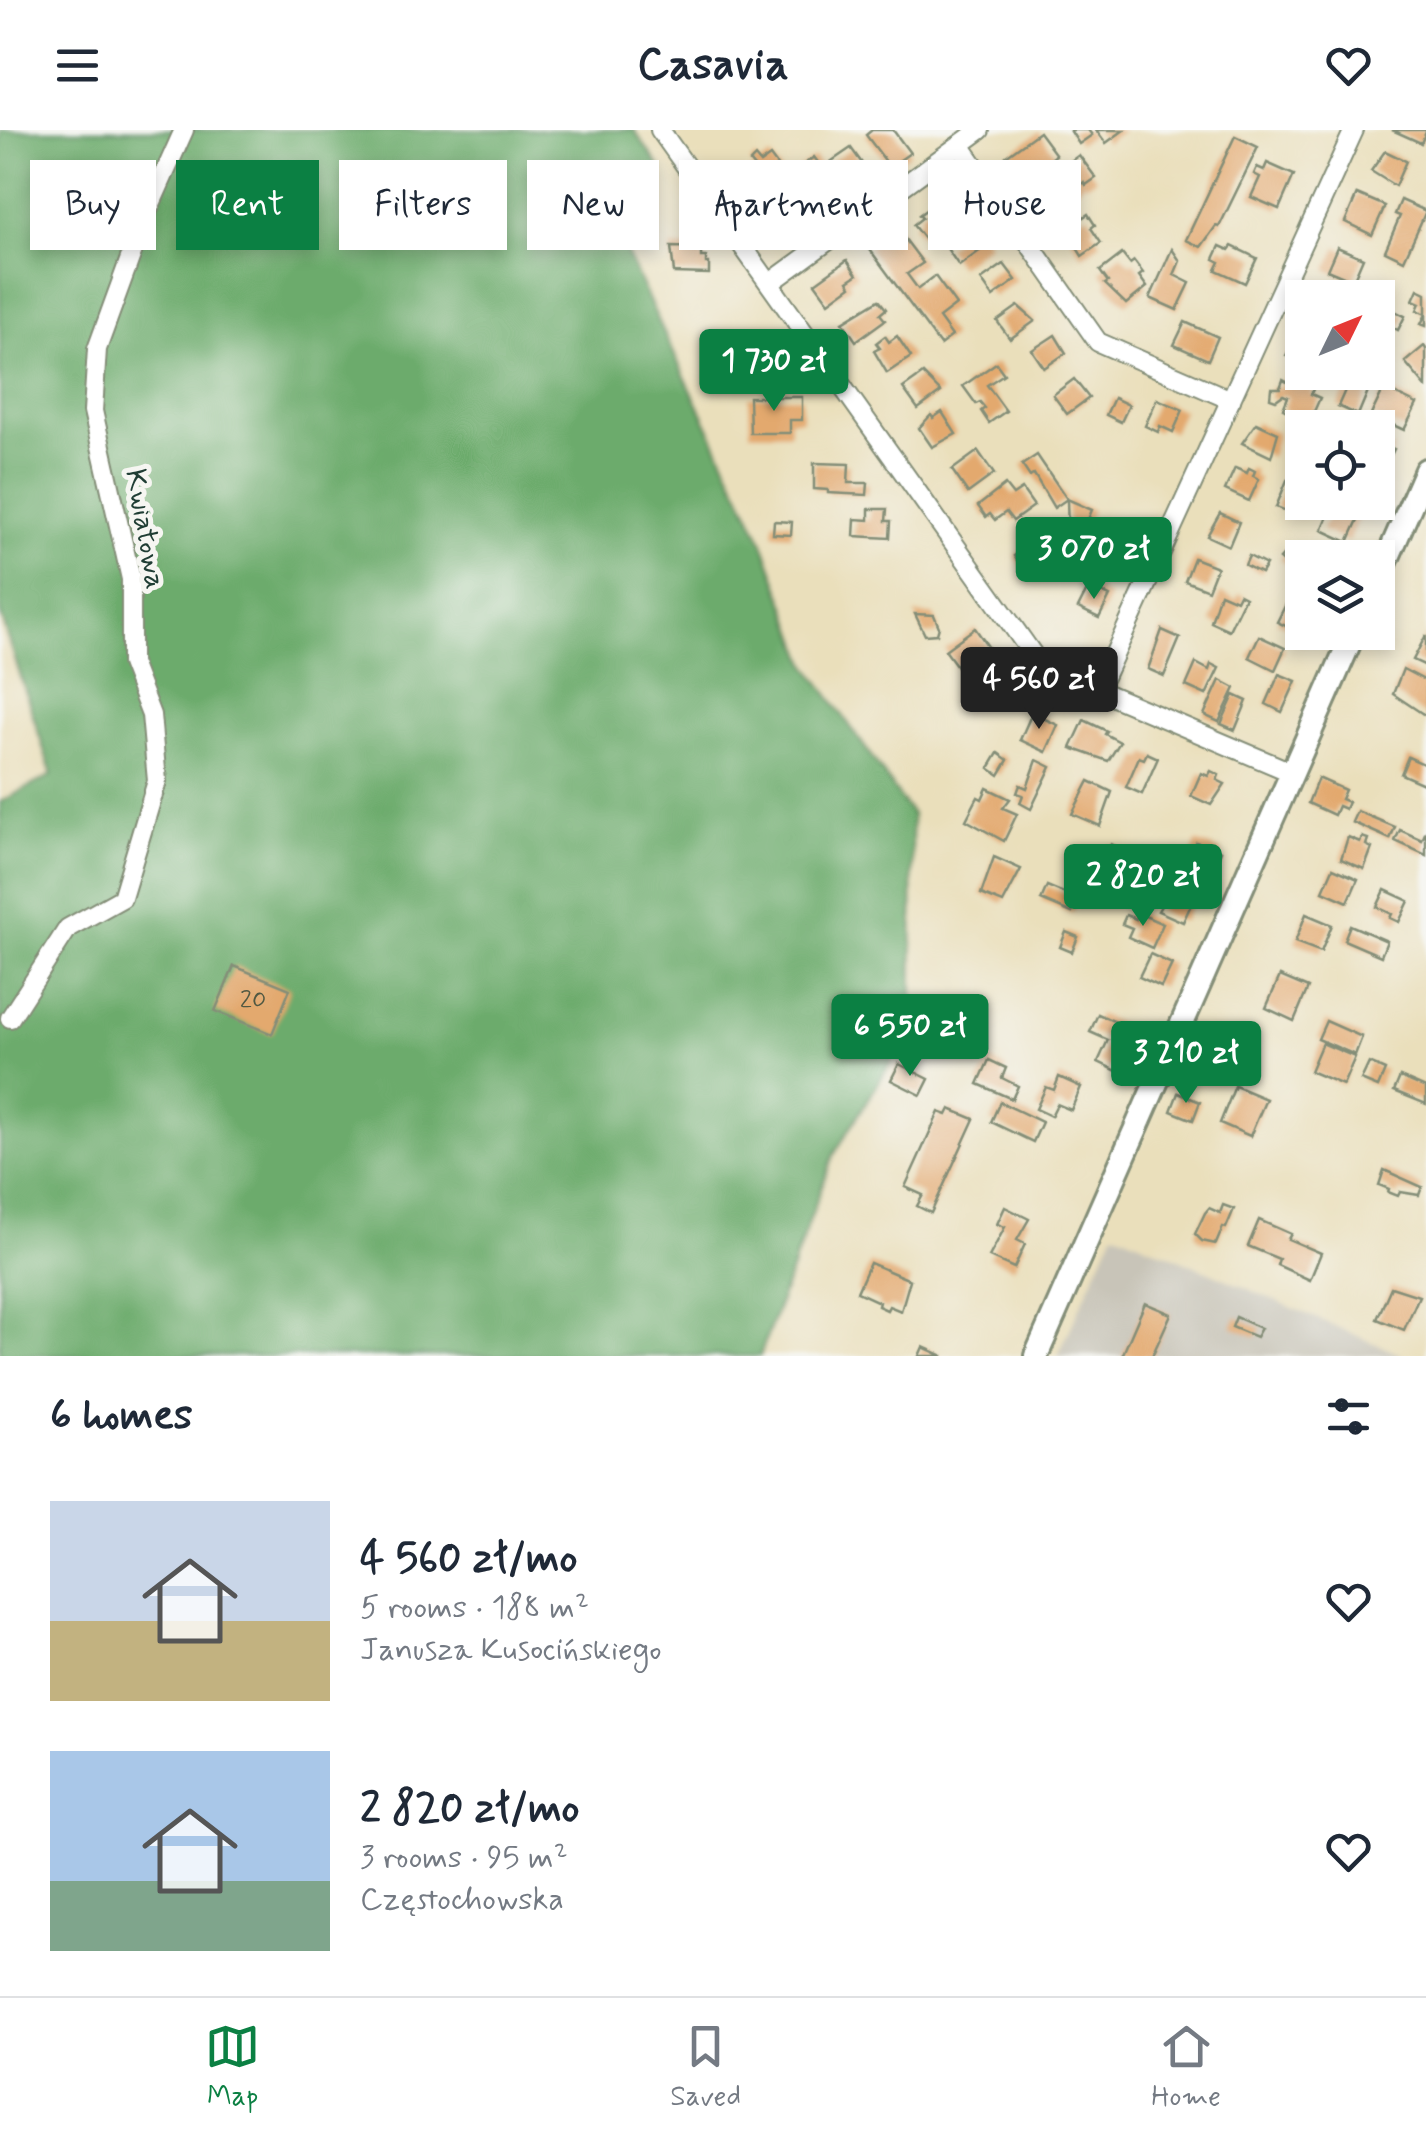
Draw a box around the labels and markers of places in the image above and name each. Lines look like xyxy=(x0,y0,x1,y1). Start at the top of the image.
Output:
pin: 1 730 zł xyxy=(671,329,877,414)
pin: 3 070 zł xyxy=(991,517,1197,602)
pin: 4 560 zł xyxy=(936,647,1142,732)
pin: 2 820 zł xyxy=(1040,844,1246,929)
pin: 6 550 zł xyxy=(807,994,1013,1079)
pin: 3 210 zł xyxy=(1083,1021,1289,1106)

